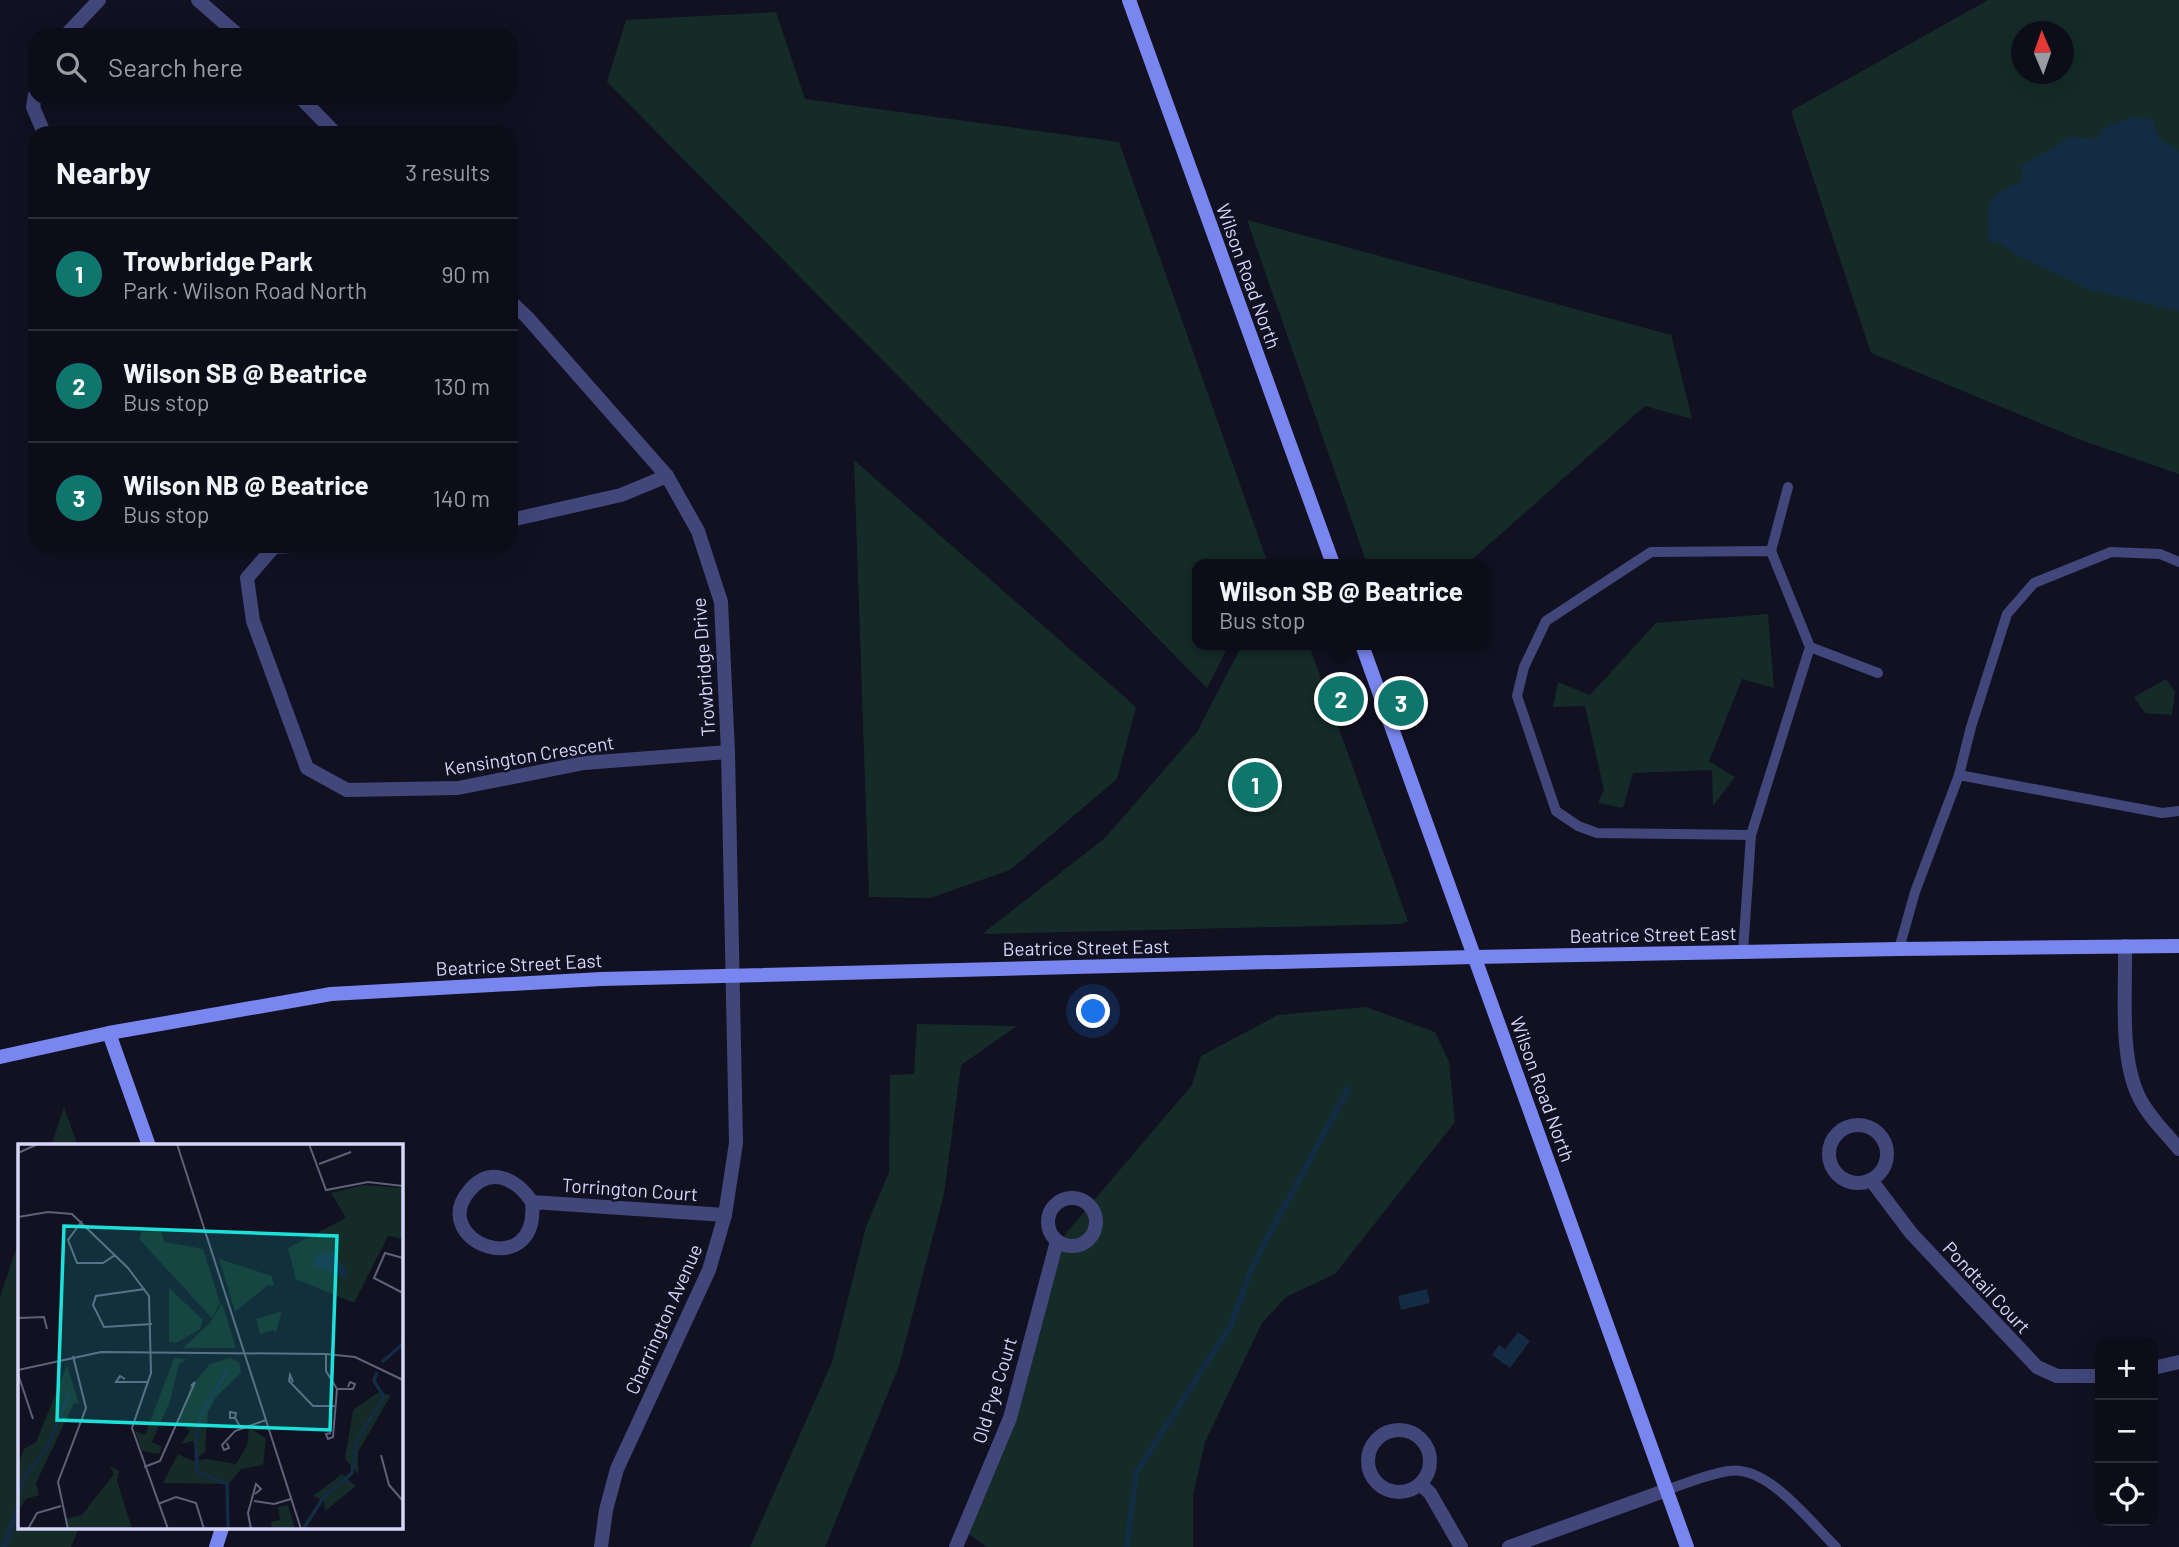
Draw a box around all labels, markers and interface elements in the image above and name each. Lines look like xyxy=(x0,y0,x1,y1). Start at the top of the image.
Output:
north arrow xyxy=(2011,21,2074,84)
search box xyxy=(28,28,518,105)
icon: search xyxy=(52,48,90,86)
text: Search here xyxy=(108,51,243,82)
text: Nearby xyxy=(56,154,151,190)
text: 3 results xyxy=(405,158,490,186)
street label: Wilson Road North xyxy=(1212,200,1286,352)
text: Trowbridge Park xyxy=(123,245,313,276)
text: 1 xyxy=(75,260,83,288)
text: 90 m xyxy=(441,260,490,288)
text: Park · Wilson Road North xyxy=(123,276,367,304)
text: Wilson SB @ Beatrice xyxy=(123,357,367,388)
text: 2 xyxy=(73,372,85,400)
text: 130 m xyxy=(433,372,490,400)
text: Bus stop xyxy=(123,388,209,416)
text: Wilson NB @ Beatrice xyxy=(123,469,369,500)
text: 3 xyxy=(73,484,85,512)
text: 140 m xyxy=(433,484,490,512)
text: Bus stop xyxy=(123,500,209,528)
popup xyxy=(1192,559,1490,650)
text: Wilson SB @ Beatrice xyxy=(1219,575,1463,606)
street label: Trowbridge Drive xyxy=(687,597,719,737)
text: Bus stop xyxy=(1219,606,1305,634)
pin: 2 xyxy=(1318,673,1364,725)
pin: 3 xyxy=(1378,677,1424,729)
street label: Kensington Crescent xyxy=(442,730,616,780)
pin: 1 xyxy=(1232,759,1278,811)
street label: Beatrice Street East xyxy=(1569,921,1737,947)
street label: Beatrice Street East xyxy=(1002,934,1170,960)
street label: Beatrice Street East xyxy=(435,948,603,980)
your location xyxy=(1076,994,1110,1028)
street label: Wilson Road North xyxy=(1506,1013,1580,1165)
inset map xyxy=(18,1144,402,1530)
street label: Torrington Court xyxy=(561,1173,699,1205)
street label: Pondtail Court xyxy=(1939,1236,2035,1338)
street label: Charrington Avenue xyxy=(620,1240,706,1398)
street label: Old Pye Court xyxy=(967,1334,1021,1446)
map controls xyxy=(2095,1337,2158,1526)
button: + xyxy=(2095,1337,2158,1400)
button: − xyxy=(2095,1400,2158,1463)
button: locate xyxy=(2095,1463,2158,1526)

